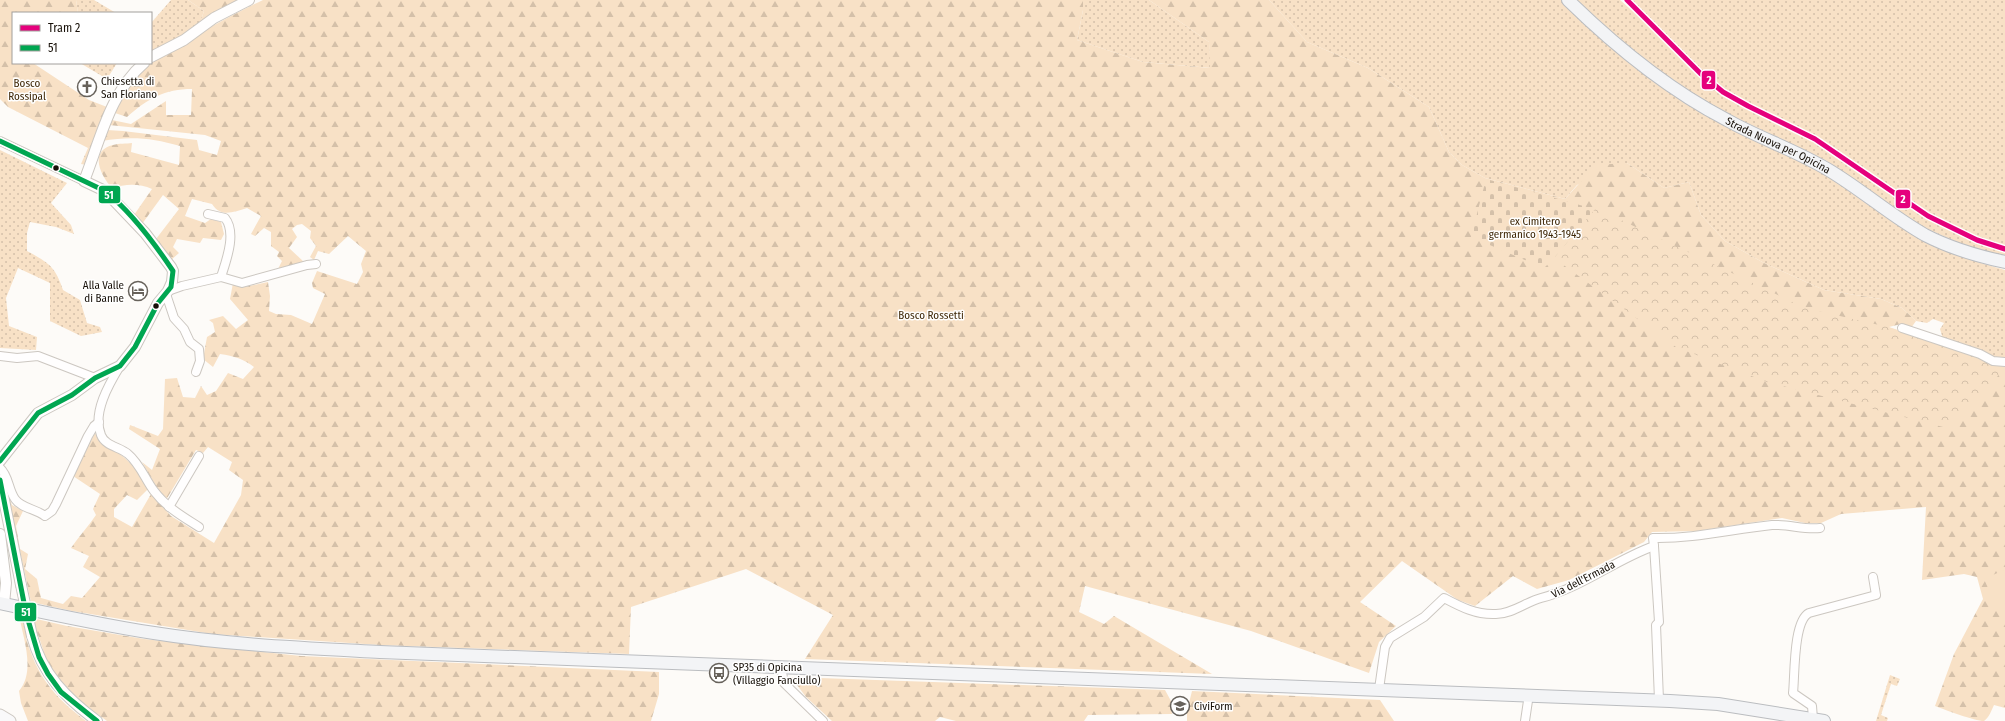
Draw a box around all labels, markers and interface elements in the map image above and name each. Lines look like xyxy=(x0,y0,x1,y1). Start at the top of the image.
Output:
legend xyxy=(12,12,152,64)
text: Tram 2 xyxy=(48,21,80,35)
text: 51 xyxy=(48,41,58,55)
line badge: 2 xyxy=(1701,70,1716,90)
text: 2 xyxy=(1705,74,1712,87)
place label: Chiesetta di San Floriano xyxy=(101,75,157,101)
church icon: Chiesetta di San Floriano xyxy=(76,76,98,98)
park label: Bosco Rossipal xyxy=(8,77,46,103)
street label: Strada Nuova per Opicina xyxy=(1723,115,1833,177)
unlabelled marker xyxy=(51,163,61,173)
line badge: 51 xyxy=(98,185,121,204)
text: 51 xyxy=(104,189,114,202)
line badge: 2 xyxy=(1895,189,1911,209)
text: 2 xyxy=(1899,193,1906,206)
park label: ex Cimitero germanico 1943-1945 xyxy=(1489,215,1581,241)
place label: Alla Valle di Banne xyxy=(83,279,124,305)
hotel icon: Alla Valle di Banne xyxy=(127,280,149,302)
unlabelled marker xyxy=(151,301,161,311)
park label: Bosco Rossetti xyxy=(898,309,964,322)
street label: Via dell'Ermada xyxy=(1549,558,1617,601)
line badge: 51 xyxy=(14,602,37,622)
text: 51 xyxy=(21,606,31,619)
place label: SP35 di Opicina (Villaggio Fanciullo) xyxy=(733,661,821,687)
bus stop icon: SP35 di Opicina (Villaggio Fanciullo) xyxy=(708,662,730,684)
school or university icon: CiviForm xyxy=(1169,695,1191,717)
place label: CiviForm xyxy=(1194,700,1233,713)

